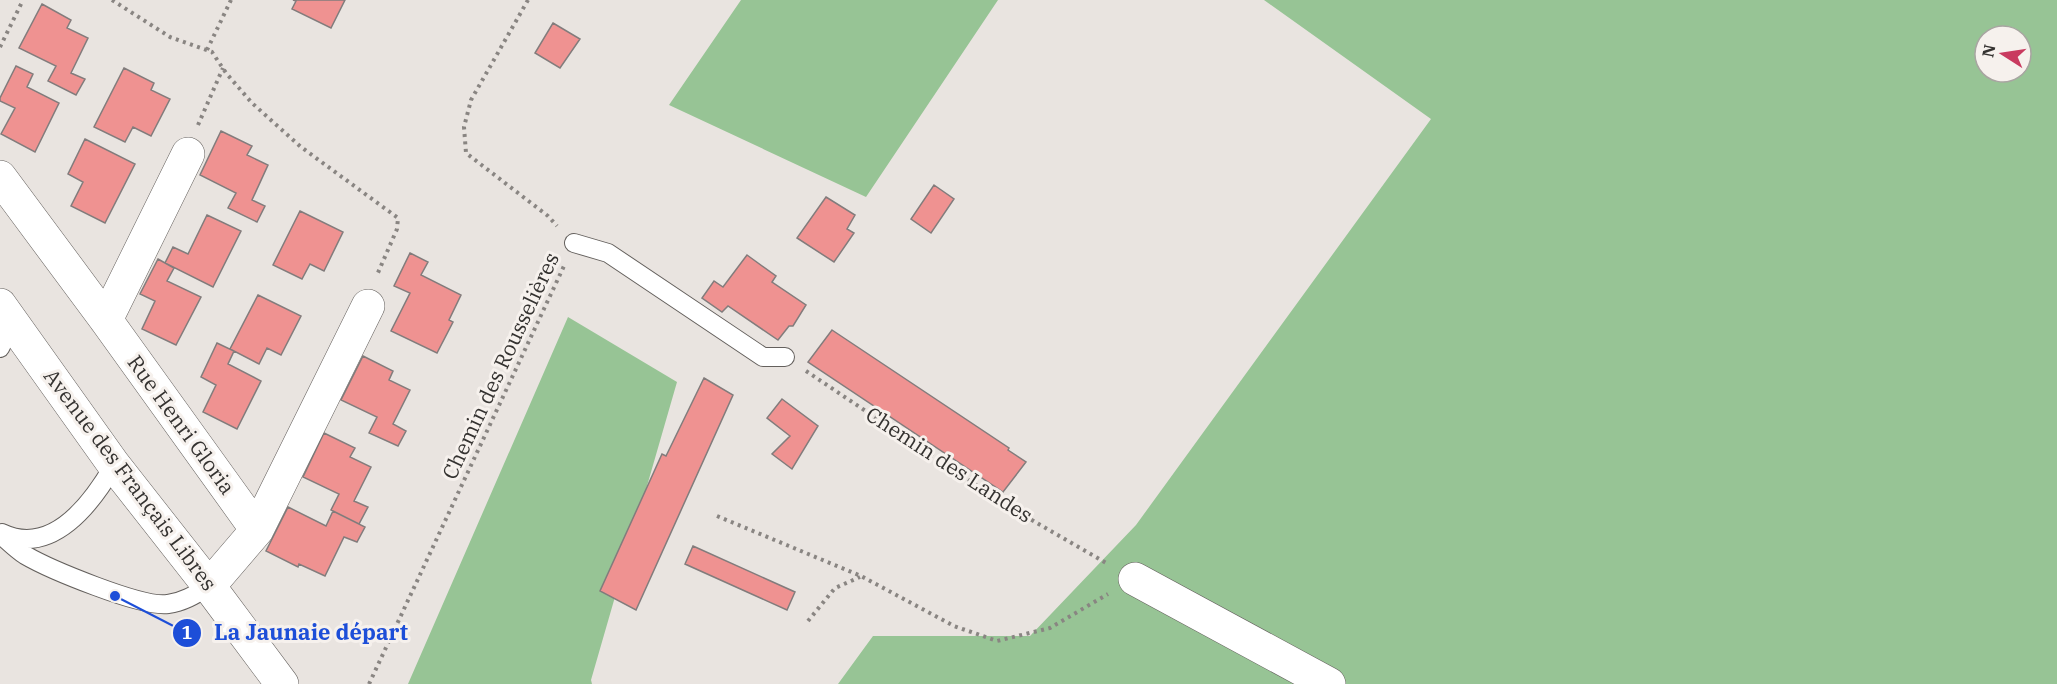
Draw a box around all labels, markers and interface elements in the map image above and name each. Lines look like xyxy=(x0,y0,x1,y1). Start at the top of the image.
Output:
north arrow xyxy=(1973,24,2033,84)
text: N xyxy=(1977,43,1999,59)
street label: Chemin des Rousselières xyxy=(435,248,565,484)
street label: Rue Henri Gloria xyxy=(122,349,242,500)
street label: Avenue des Français Libres xyxy=(38,363,224,596)
street label: Chemin des Landes xyxy=(861,400,1038,529)
callout: La Jaunaie départ xyxy=(172,613,420,653)
text: La Jaunaie départ xyxy=(214,617,408,646)
text: 1 xyxy=(182,621,193,644)

